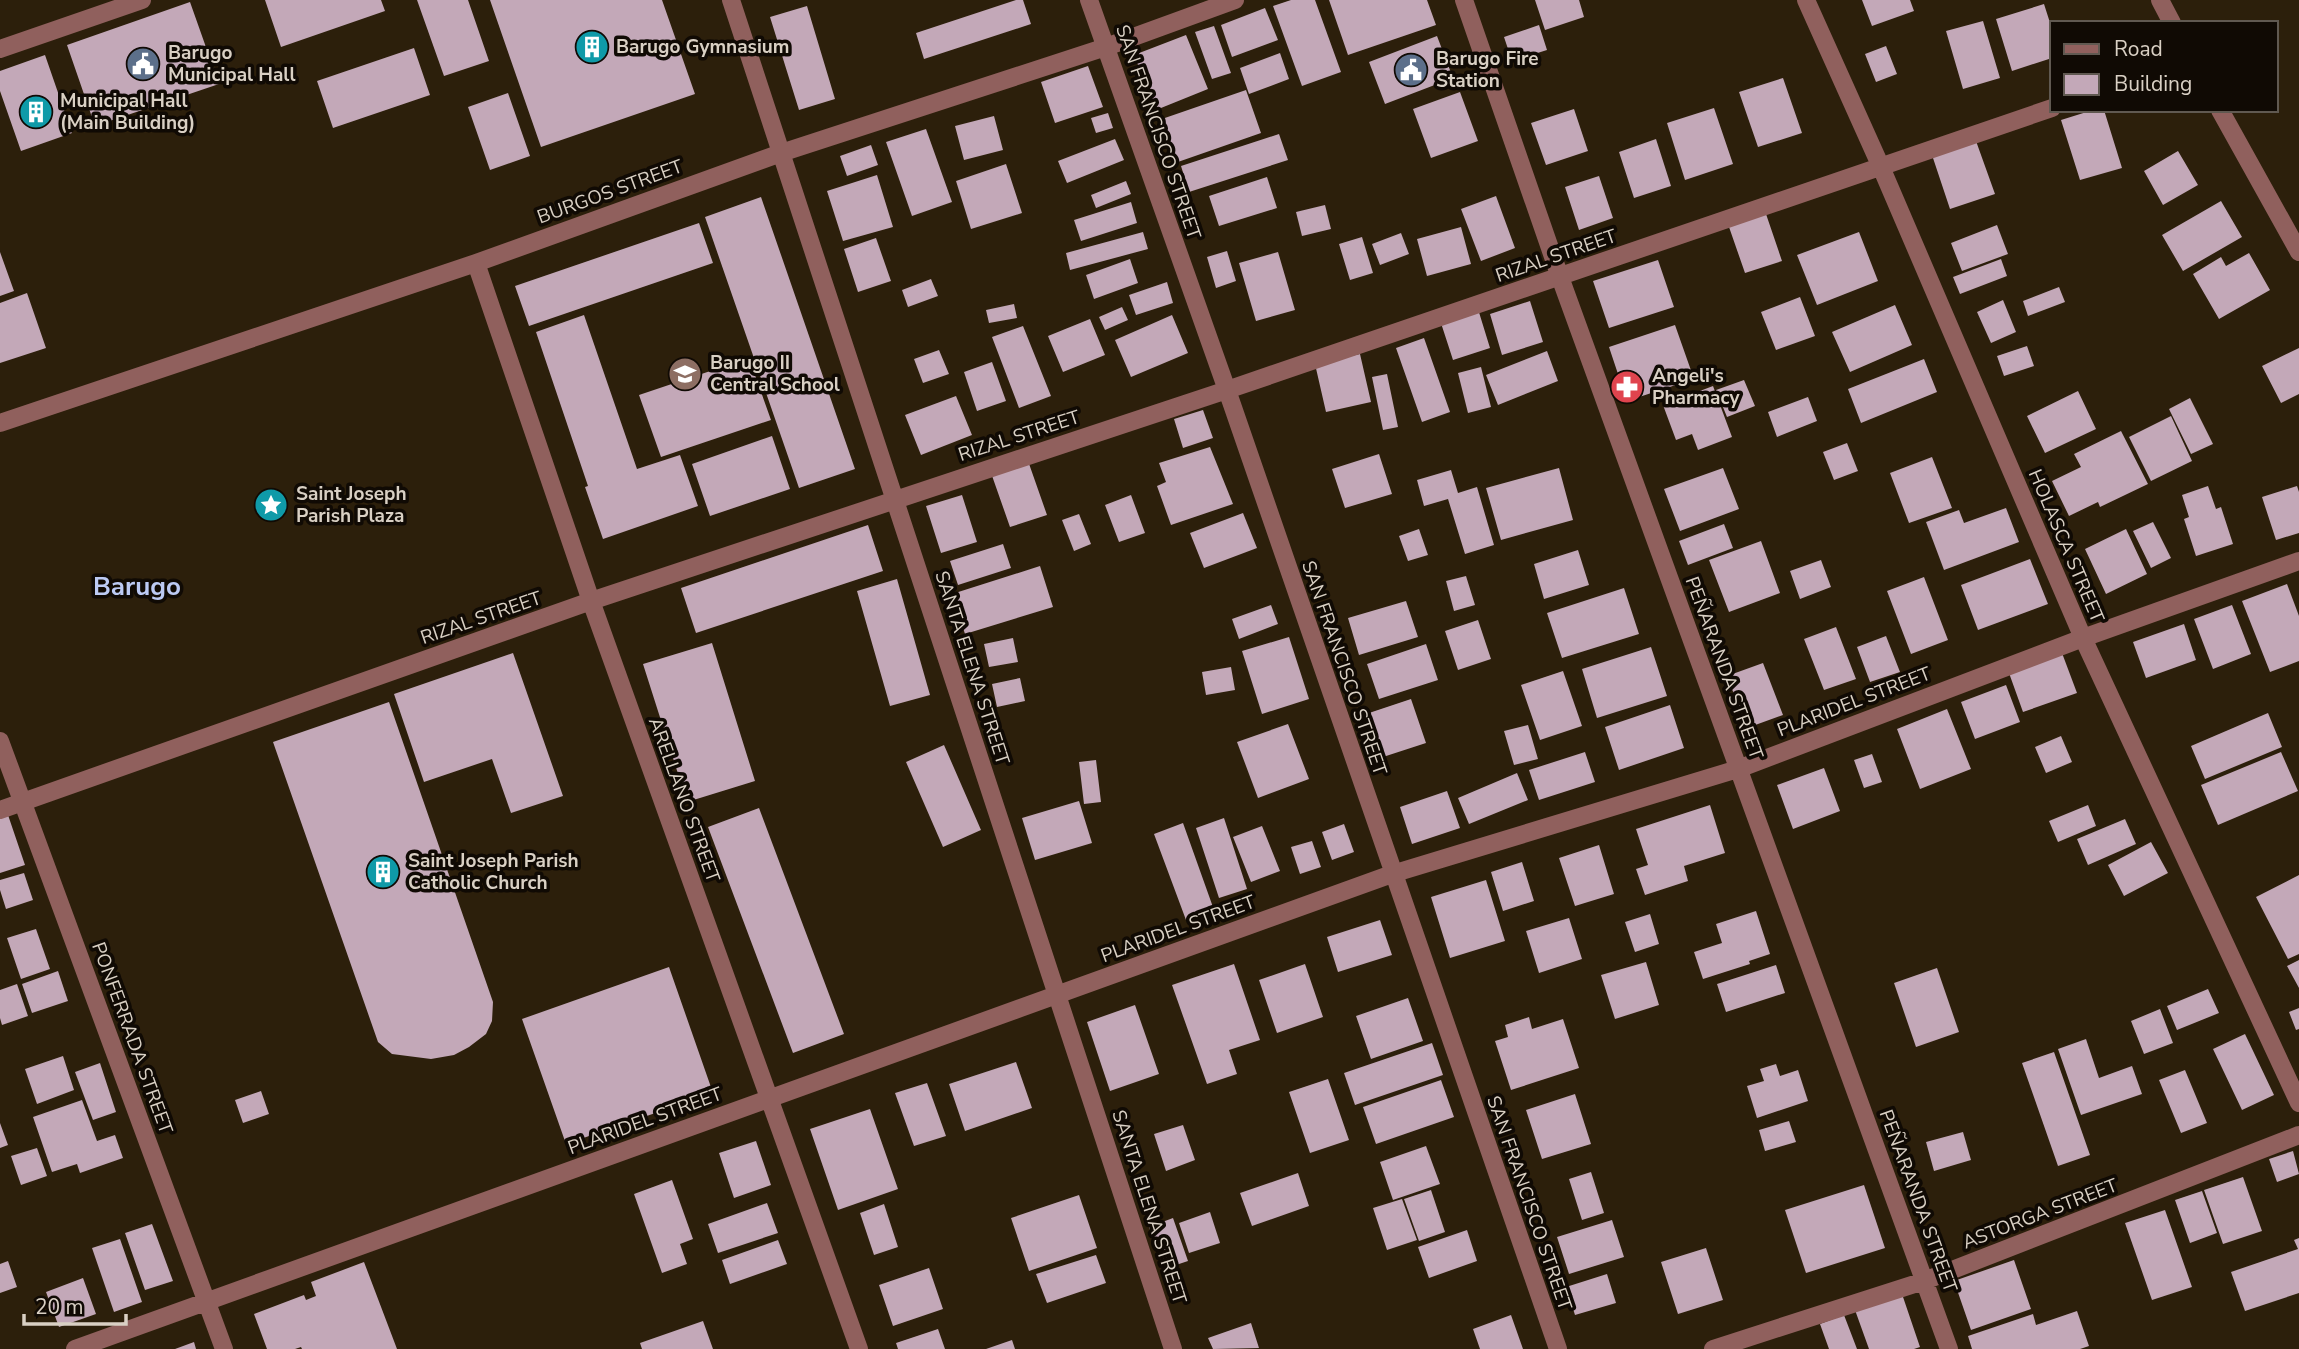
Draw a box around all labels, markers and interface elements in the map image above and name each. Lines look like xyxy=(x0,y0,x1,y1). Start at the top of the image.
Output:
street label: SAN FRANCISCO STREET xyxy=(1109,21,1207,243)
legend xyxy=(2050,21,2278,112)
building icon: Barugo Gymnasium xyxy=(573,28,611,66)
place label: Barugo Gymnasium xyxy=(616,34,789,60)
text: Road xyxy=(2114,35,2163,63)
place label: Barugo Municipal Hall xyxy=(168,40,295,88)
public building icon: Barugo Municipal Hall xyxy=(124,45,162,83)
place label: Barugo Fire Station xyxy=(1436,46,1539,94)
public building icon: Barugo Fire Station xyxy=(1392,51,1430,89)
text: Building xyxy=(2114,70,2192,98)
place label: Municipal Hall (Main Building) xyxy=(60,88,195,136)
building icon: Municipal Hall (Main Building) xyxy=(17,93,55,131)
street label: BURGOS STREET xyxy=(534,153,687,230)
street label: RIZAL STREET xyxy=(1492,223,1621,289)
place label: Barugo II Central School xyxy=(710,350,840,398)
school or university icon: Barugo II Central School xyxy=(666,355,704,393)
place label: Angeli's Pharmacy xyxy=(1652,363,1741,411)
pharmacy icon: Angeli's Pharmacy xyxy=(1608,368,1646,406)
street label: RIZAL STREET xyxy=(955,404,1084,468)
street label: HOLASCA STREET xyxy=(2022,465,2110,627)
place label: Saint Joseph Parish Plaza xyxy=(296,481,407,529)
place icon: Saint Joseph Parish Plaza xyxy=(252,486,290,524)
street label: SAN FRANCISCO STREET xyxy=(1295,557,1393,779)
street label: SANTA ELENA STREET xyxy=(928,568,1016,769)
district label: Barugo xyxy=(93,569,181,604)
street label: PEÑARANDA STREET xyxy=(1679,573,1769,764)
street label: RIZAL STREET xyxy=(417,585,546,651)
street label: PLARIDEL STREET xyxy=(1773,661,1935,743)
street label: ARELLANO STREET xyxy=(642,714,726,887)
place label: Saint Joseph Parish Catholic Church xyxy=(408,848,579,896)
building icon: Saint Joseph Parish Catholic Church xyxy=(364,853,402,891)
street label: PLARIDEL STREET xyxy=(1097,889,1259,969)
street label: PONFERRADA STREET xyxy=(85,938,179,1138)
street label: PLARIDEL STREET xyxy=(564,1081,726,1161)
street label: SAN FRANCISCO STREET xyxy=(1480,1092,1578,1314)
street label: PEÑARANDA STREET xyxy=(1873,1106,1963,1297)
street label: SANTA ELENA STREET xyxy=(1105,1107,1193,1308)
street label: ASTORGA STREET xyxy=(1959,1172,2122,1256)
scale bar xyxy=(24,1282,126,1326)
text: 20 m xyxy=(35,1293,84,1321)

